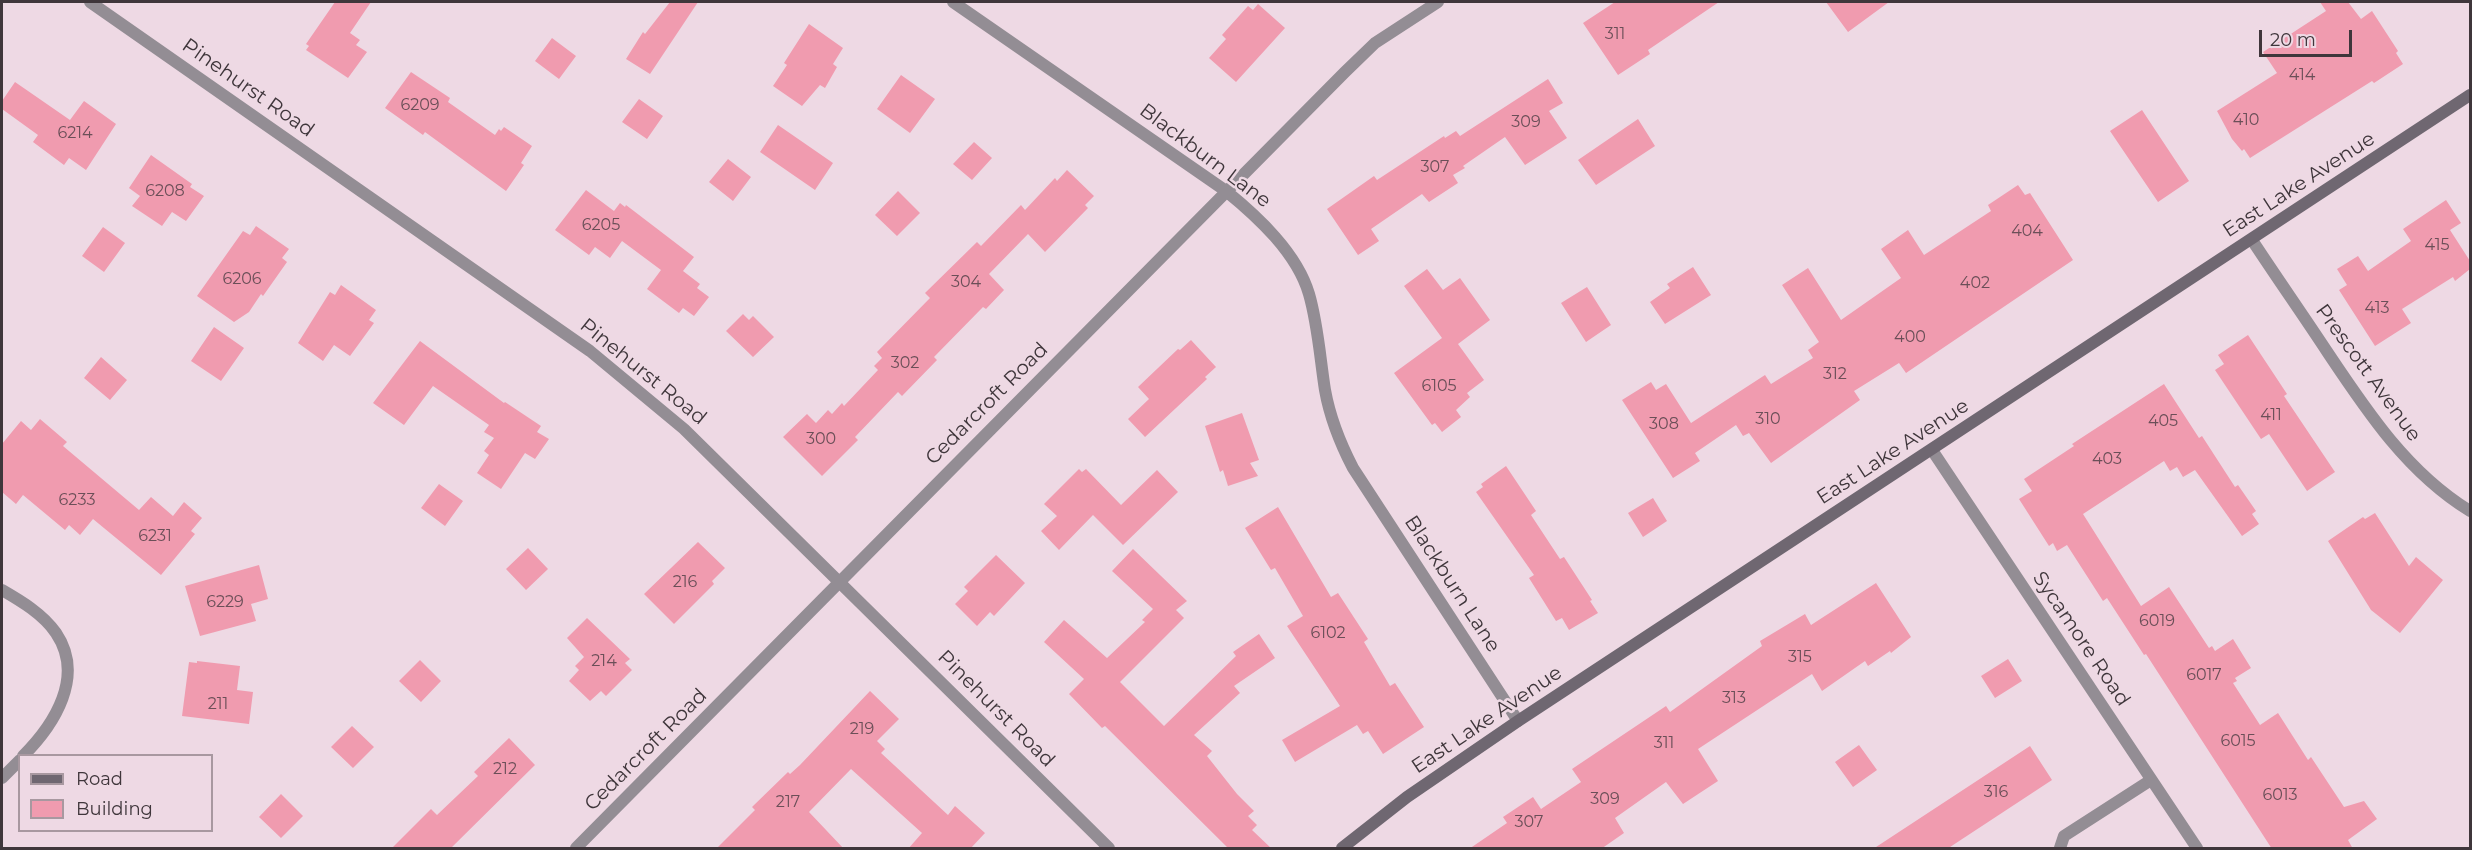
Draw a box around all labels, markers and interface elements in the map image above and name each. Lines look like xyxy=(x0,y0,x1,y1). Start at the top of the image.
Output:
scale bar xyxy=(2262,18,2355,56)
house number: 311 xyxy=(1605,24,1625,44)
text: 20 m xyxy=(2270,29,2316,51)
street label: Pinehurst Road xyxy=(177,34,319,142)
house number: 414 xyxy=(2289,65,2315,85)
house number: 6209 xyxy=(400,95,440,115)
street label: Blackburn Lane xyxy=(1135,99,1275,213)
house number: 410 xyxy=(2233,110,2259,130)
house number: 309 xyxy=(1511,112,1541,132)
house number: 6214 xyxy=(57,123,93,143)
street label: East Lake Avenue xyxy=(2219,127,2379,243)
house number: 307 xyxy=(1421,157,1449,177)
house number: 6208 xyxy=(145,181,185,201)
house number: 6205 xyxy=(582,215,620,235)
house number: 404 xyxy=(2011,221,2043,241)
house number: 415 xyxy=(2424,235,2450,255)
house number: 6206 xyxy=(222,269,262,289)
house number: 304 xyxy=(951,272,981,292)
house number: 402 xyxy=(1960,273,1990,293)
house number: 413 xyxy=(2365,298,2389,318)
street label: Prescott Avenue xyxy=(2310,300,2426,446)
street label: Pinehurst Road xyxy=(575,314,711,430)
house number: 400 xyxy=(1894,327,1926,347)
street label: Cedarcroft Road xyxy=(921,338,1053,470)
house number: 302 xyxy=(891,353,919,373)
house number: 312 xyxy=(1823,364,1847,384)
house number: 6105 xyxy=(1421,376,1457,396)
street label: East Lake Avenue xyxy=(1813,394,1973,510)
house number: 411 xyxy=(2260,405,2282,425)
house number: 310 xyxy=(1755,409,1781,429)
house number: 405 xyxy=(2148,411,2178,431)
house number: 308 xyxy=(1649,414,1679,434)
house number: 300 xyxy=(806,429,836,449)
house number: 403 xyxy=(2092,449,2122,469)
house number: 6233 xyxy=(59,490,95,510)
street label: Blackburn Lane xyxy=(1399,511,1505,657)
house number: 6231 xyxy=(138,526,172,546)
street label: Sycamore Road xyxy=(2027,567,2135,711)
house number: 216 xyxy=(673,572,697,592)
house number: 6229 xyxy=(206,592,244,612)
house number: 6019 xyxy=(2139,611,2175,631)
house number: 6102 xyxy=(1310,623,1346,643)
street label: Pinehurst Road xyxy=(932,645,1060,773)
house number: 315 xyxy=(1788,647,1812,667)
house number: 214 xyxy=(591,651,617,671)
street label: East Lake Avenue xyxy=(1407,661,1567,779)
house number: 6017 xyxy=(2186,665,2222,685)
street label: Cedarcroft Road xyxy=(580,684,712,816)
house number: 313 xyxy=(1722,688,1746,708)
house number: 211 xyxy=(208,694,228,714)
house number: 219 xyxy=(850,719,874,739)
house number: 6015 xyxy=(2220,731,2256,751)
house number: 311 xyxy=(1654,733,1674,753)
legend xyxy=(18,754,213,832)
house number: 212 xyxy=(493,759,517,779)
text: Road xyxy=(76,768,123,790)
house number: 316 xyxy=(1984,782,2008,802)
house number: 6013 xyxy=(2262,785,2298,805)
house number: 309 xyxy=(1590,789,1620,809)
house number: 217 xyxy=(776,792,800,812)
text: Building xyxy=(76,798,153,820)
house number: 307 xyxy=(1515,812,1543,832)

